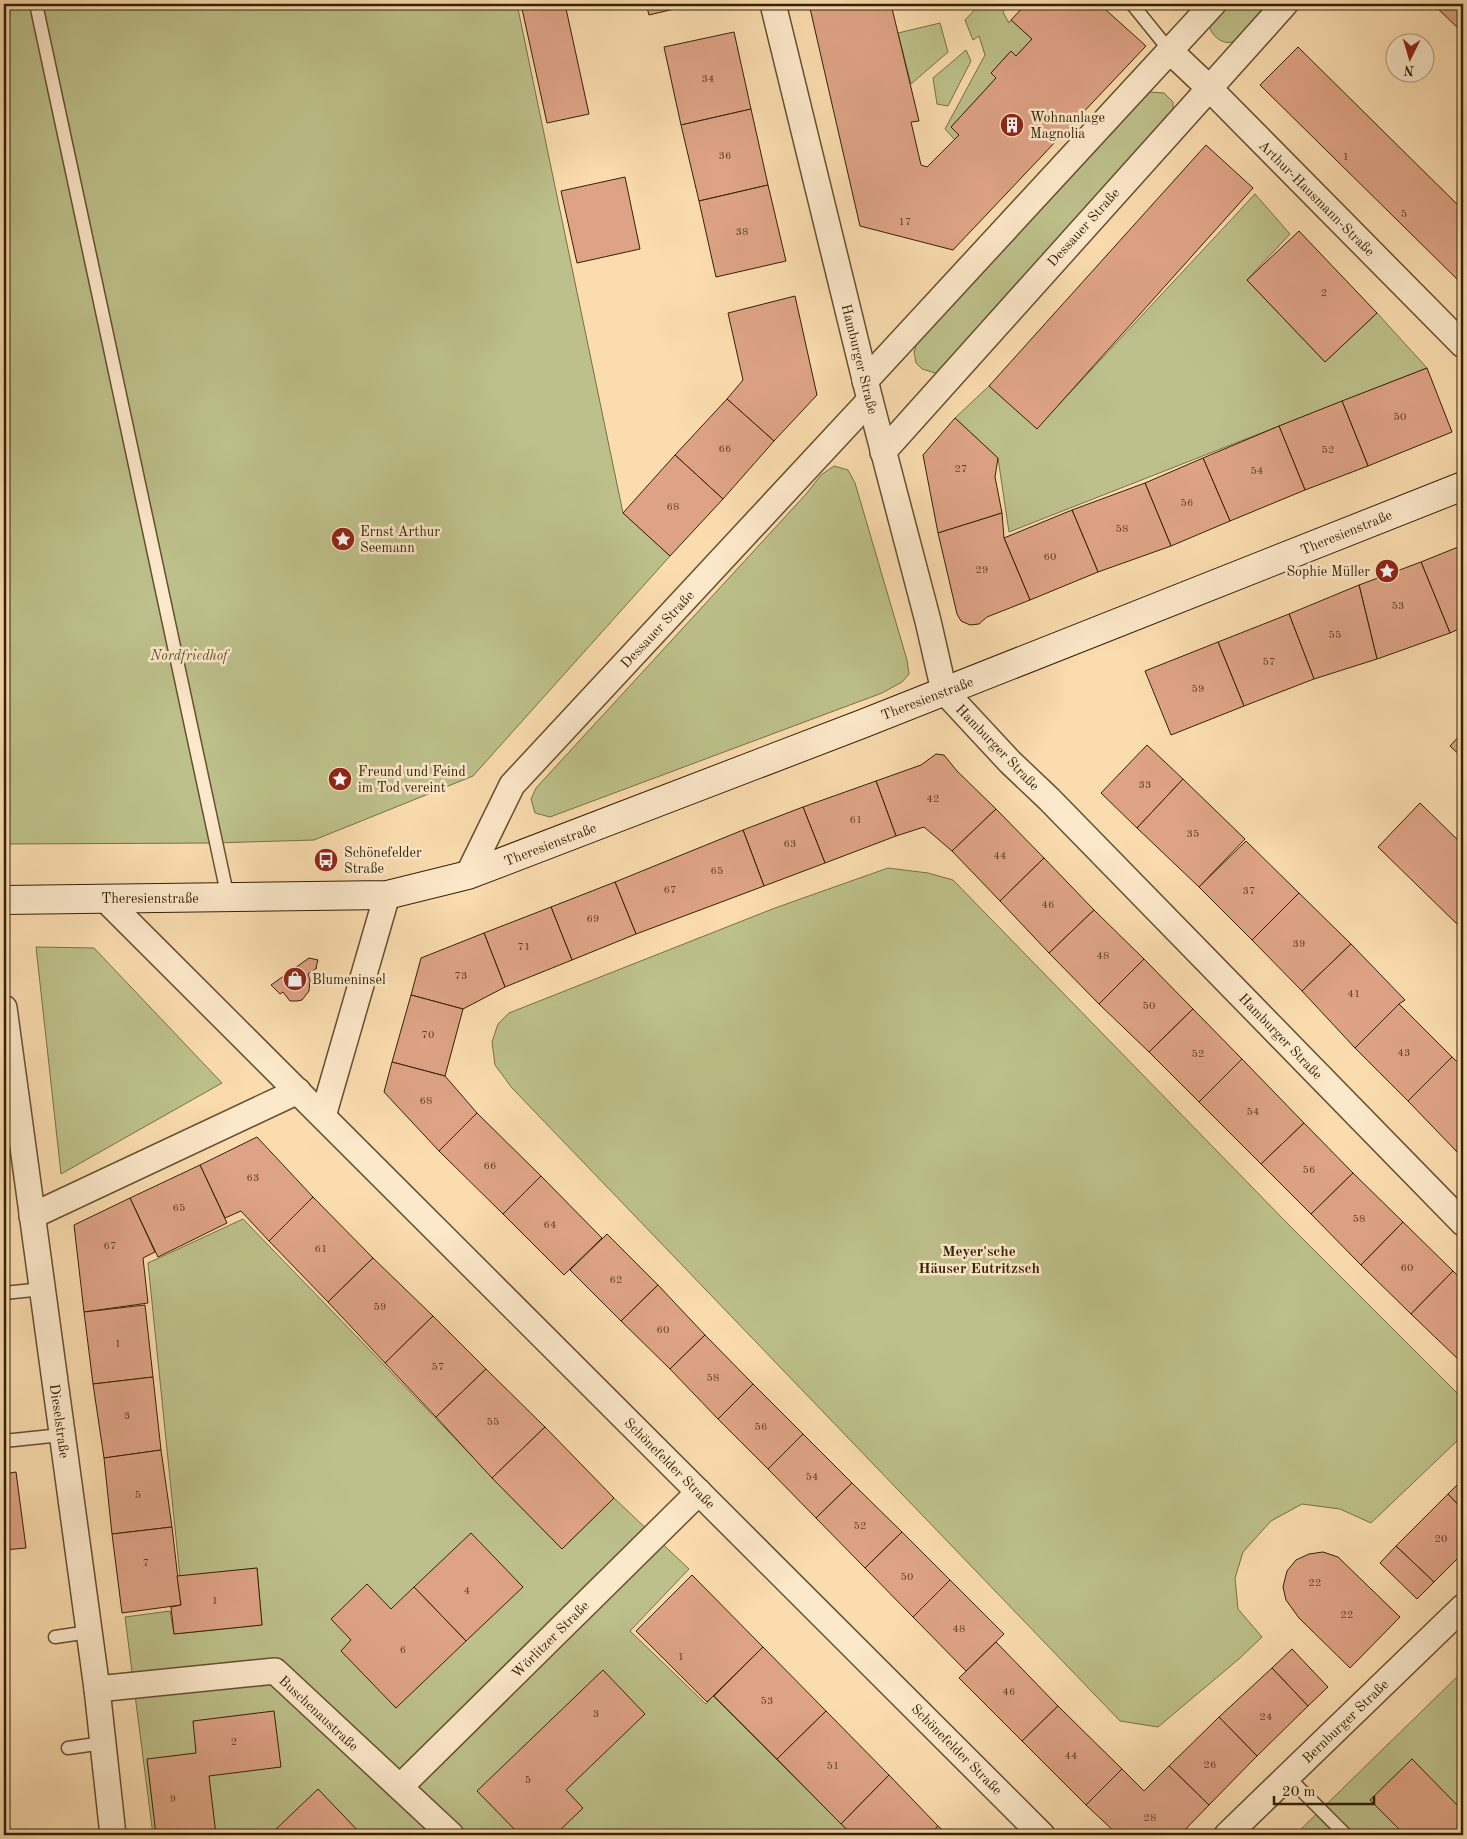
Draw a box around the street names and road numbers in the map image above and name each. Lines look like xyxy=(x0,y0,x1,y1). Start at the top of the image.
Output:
street label: Arthur-Hausmann-Straße xyxy=(1256,138,1377,259)
street label: Dessauer Straße xyxy=(1045,186,1122,270)
street label: Hamburger Straße xyxy=(839,303,880,416)
street label: Theresienstraße xyxy=(1299,508,1394,558)
street label: Dessauer Straße xyxy=(618,588,697,671)
street label: Theresienstraße xyxy=(879,675,975,723)
street label: Hamburger Straße xyxy=(953,702,1042,793)
street label: Theresienstraße xyxy=(502,821,598,869)
street label: Theresienstraße xyxy=(101,892,199,906)
street label: Hamburger Straße xyxy=(1236,991,1325,1082)
street label: Dieselstraße xyxy=(47,1383,71,1459)
street label: Schönefelder Straße xyxy=(621,1416,717,1512)
street label: Wörlitzer Straße xyxy=(510,1599,592,1681)
street label: Buschenaustraße xyxy=(276,1674,361,1754)
street label: Bernburger Straße xyxy=(1300,1677,1391,1766)
street label: Schönefelder Straße xyxy=(908,1702,1004,1798)

